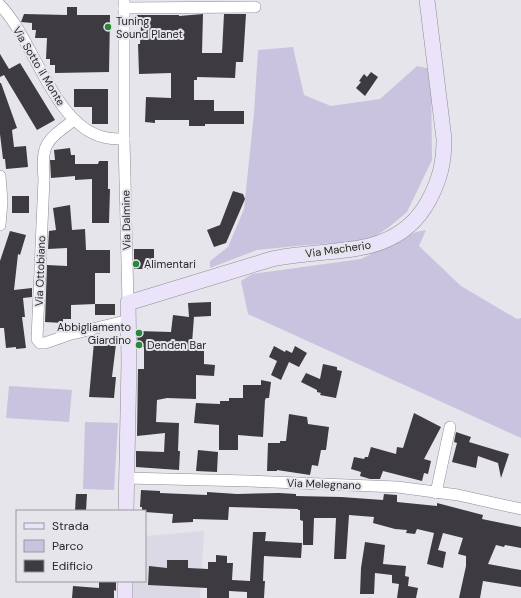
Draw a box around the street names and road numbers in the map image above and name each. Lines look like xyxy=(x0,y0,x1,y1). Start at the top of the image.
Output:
street label: Via Sotto il Monte xyxy=(10,24,68,108)
street label: Via Dalmine xyxy=(118,190,134,250)
street label: Via Ottobiano xyxy=(32,235,48,307)
street label: Via Macherio xyxy=(304,237,372,261)
street label: Via Melegnano xyxy=(287,476,361,492)

